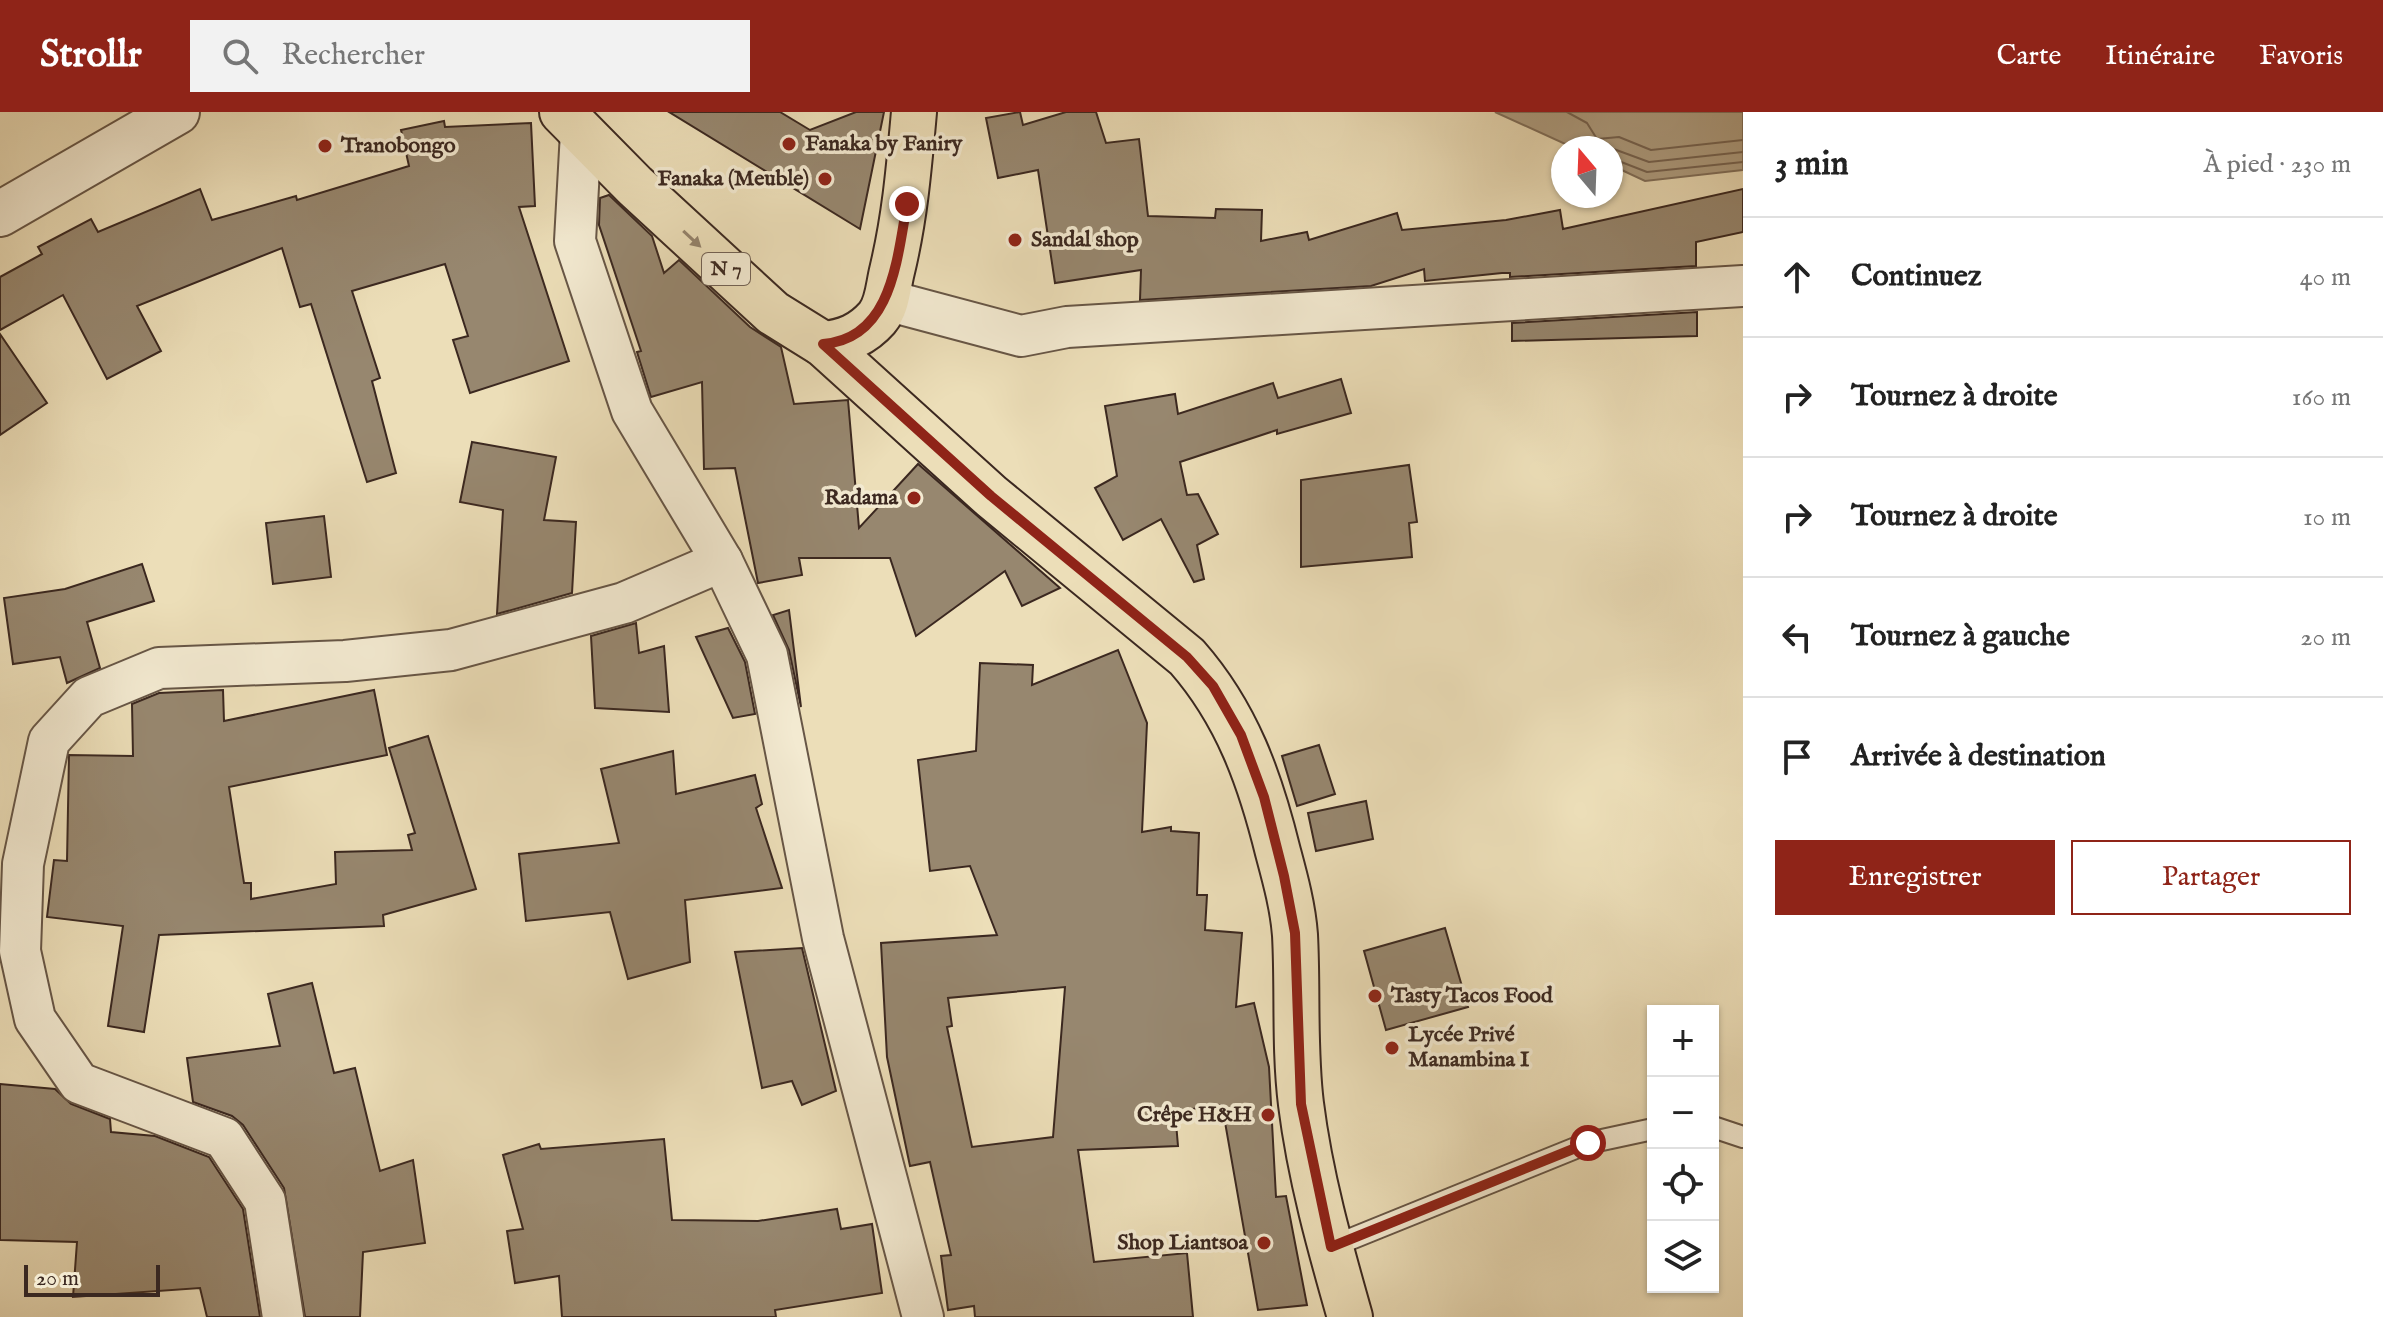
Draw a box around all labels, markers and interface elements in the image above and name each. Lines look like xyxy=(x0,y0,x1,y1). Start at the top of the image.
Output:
search box xyxy=(190,20,750,92)
text: Strollr xyxy=(40,32,142,80)
icon: search xyxy=(218,34,262,78)
text: Rechercher xyxy=(282,37,425,75)
text: Carte xyxy=(1996,39,2061,74)
text: Itinéraire xyxy=(2105,39,2215,74)
text: Favoris xyxy=(2259,39,2343,74)
place label: Fanaka by Faniry xyxy=(805,130,963,158)
place label: Tranobongo xyxy=(340,132,456,160)
marker: Fanaka by Faniry xyxy=(780,135,798,153)
north arrow xyxy=(1551,136,1623,208)
marker: Tranobongo xyxy=(316,137,334,155)
text: 3 min xyxy=(1775,143,1849,186)
text: À pied · 230 m xyxy=(2204,148,2351,181)
place label: Fanaka (Meuble) xyxy=(658,165,809,193)
marker: Fanaka (Meuble) xyxy=(816,170,834,188)
route end xyxy=(889,186,925,222)
place label: Sandal shop xyxy=(1031,226,1139,254)
one-way arrow xyxy=(683,229,702,247)
marker: Sandal shop xyxy=(1006,231,1024,249)
road number: N 7 xyxy=(702,253,750,285)
icon: ahead xyxy=(1775,255,1819,299)
text: Continuez xyxy=(1851,258,1982,296)
text: 40 m xyxy=(2300,261,2351,294)
icon: right xyxy=(1775,375,1819,419)
text: Tournez à droite xyxy=(1851,378,2058,416)
text: 160 m xyxy=(2292,381,2351,414)
place label: Radama xyxy=(824,484,898,512)
marker: Radama xyxy=(905,489,923,507)
icon: right xyxy=(1775,495,1819,539)
text: Tournez à droite xyxy=(1851,498,2058,536)
text: 10 m xyxy=(2303,501,2351,534)
icon: left xyxy=(1775,615,1819,659)
text: Tournez à gauche xyxy=(1851,618,2070,656)
text: 20 m xyxy=(2300,621,2351,654)
icon: arrive xyxy=(1775,735,1819,779)
text: Arrivée à destination xyxy=(1851,738,2106,776)
button: Enregistrer xyxy=(1775,840,2055,915)
button: Partager xyxy=(2071,840,2351,915)
place label: Tasty Tacos Food xyxy=(1390,982,1554,1010)
marker: Tasty Tacos Food xyxy=(1366,987,1384,1005)
map controls xyxy=(1647,1005,1719,1293)
button: + xyxy=(1647,1005,1719,1077)
place label: Lycée Privé Manambina I xyxy=(1408,1021,1530,1074)
marker: Lycée Privé Manambina I xyxy=(1383,1039,1401,1057)
button: − xyxy=(1647,1077,1719,1149)
place label: Crêpe H&H xyxy=(1137,1101,1252,1129)
marker: Crêpe H&H xyxy=(1259,1106,1277,1124)
route start xyxy=(1570,1125,1606,1161)
button: locate xyxy=(1647,1149,1719,1221)
button: layers xyxy=(1647,1221,1719,1293)
place label: Shop Liantsoa xyxy=(1117,1229,1248,1257)
marker: Shop Liantsoa xyxy=(1255,1234,1273,1252)
scale bar xyxy=(24,1261,160,1297)
text: 20 m xyxy=(36,1265,79,1293)

